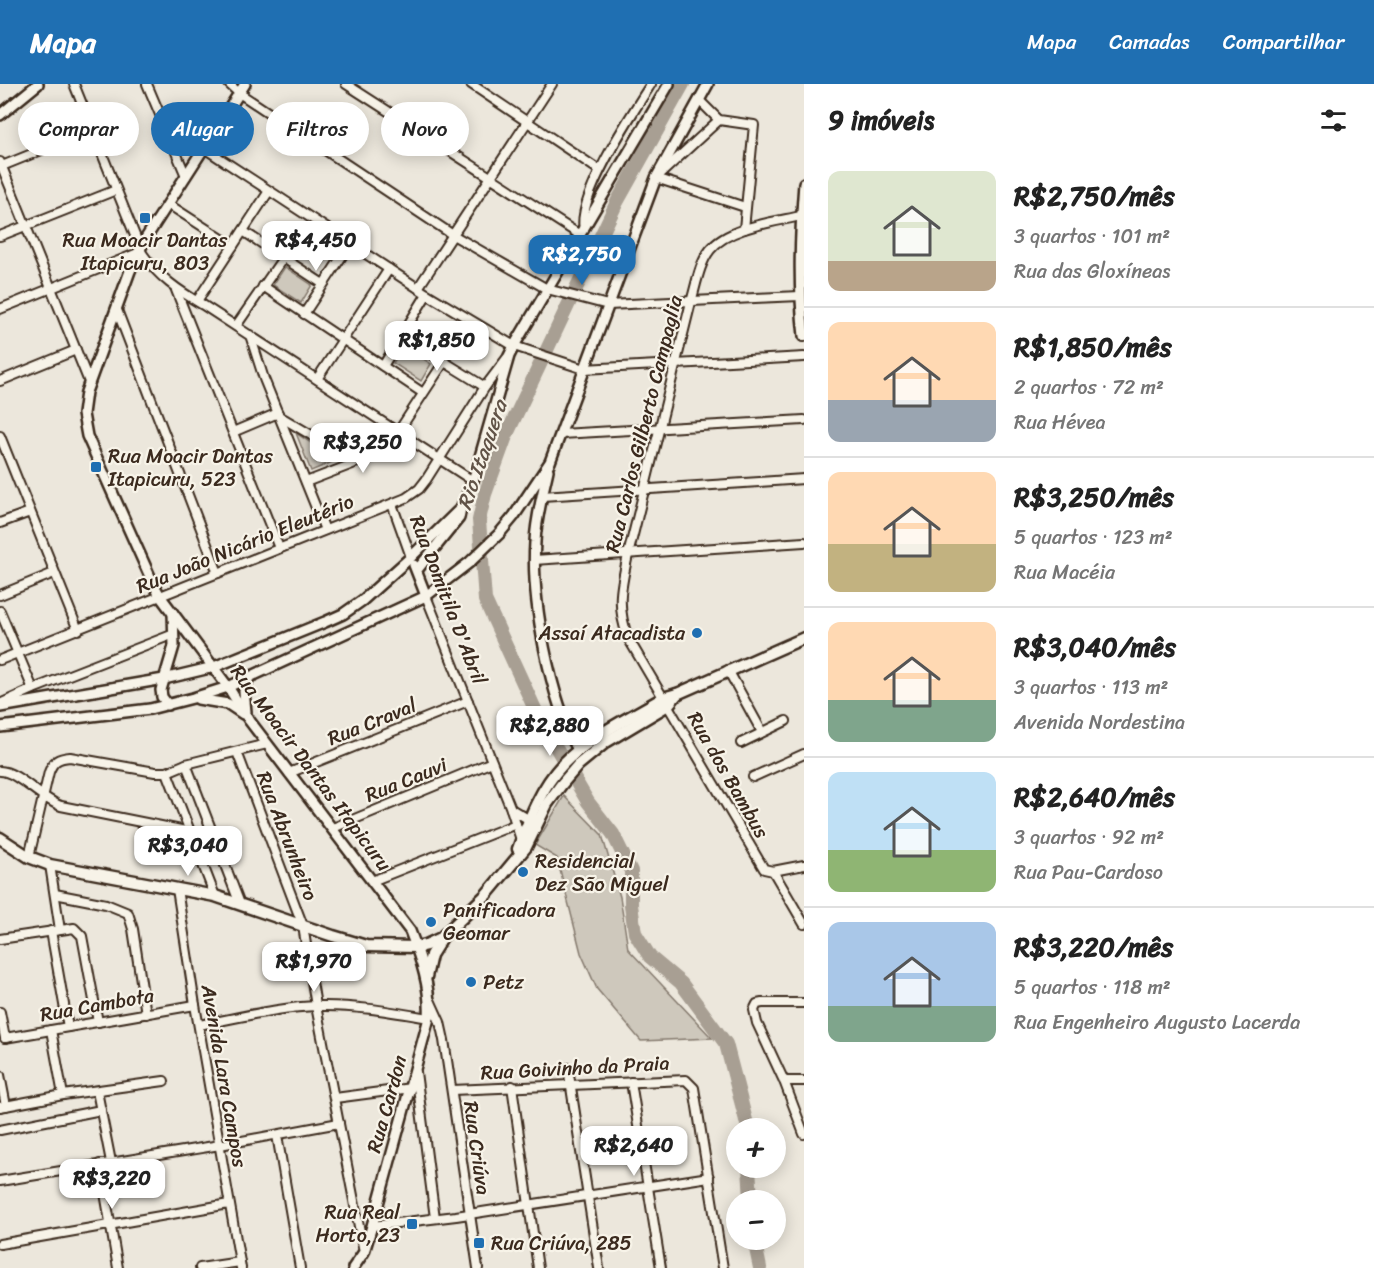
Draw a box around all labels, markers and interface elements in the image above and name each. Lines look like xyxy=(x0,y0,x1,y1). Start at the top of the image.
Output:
text: Mapa xyxy=(30,18,96,67)
text: Mapa xyxy=(1027,23,1076,61)
text: Camadas xyxy=(1109,23,1190,61)
text: Compartilhar xyxy=(1223,23,1344,61)
text: 9 imóveis xyxy=(828,97,934,143)
chip: Comprar xyxy=(18,102,139,156)
chip: Alugar xyxy=(151,102,254,156)
chip: Filtros xyxy=(266,102,369,156)
chip: Novo xyxy=(381,102,469,156)
icon: filters xyxy=(1317,104,1350,137)
text: R$2,750/mês xyxy=(1014,173,1175,219)
icon: home xyxy=(876,195,948,267)
marker: Rua Moacir Dantas Itapicuru, 803 xyxy=(138,211,152,225)
text: 3 quartos · 101 m² xyxy=(1014,219,1170,254)
pin: R$4,450 xyxy=(261,221,371,272)
place label: Rua Moacir Dantas Itapicuru, 803 xyxy=(63,223,228,281)
text: R$4,450 xyxy=(276,223,356,258)
pin: R$2,750 xyxy=(527,235,637,286)
text: R$2,750 xyxy=(543,237,621,272)
text: Rua das Gloxíneas xyxy=(1014,254,1170,289)
street label: Rua Carlos Gilberto Campaglia xyxy=(595,291,693,556)
pin: R$1,850 xyxy=(382,321,492,372)
text: R$1,850 xyxy=(399,323,475,358)
text: R$1,850/mês xyxy=(1014,324,1172,370)
icon: home xyxy=(876,346,948,418)
text: 2 quartos · 72 m² xyxy=(1014,370,1164,405)
water label: Rio Itaquera xyxy=(445,393,519,515)
text: Rua Hévea xyxy=(1014,405,1106,440)
pin: R$3,250 xyxy=(308,423,418,474)
text: R$3,250 xyxy=(324,425,402,460)
place label: Rua Moacir Dantas Itapicuru, 523 xyxy=(107,439,274,497)
marker: Rua Moacir Dantas Itapicuru, 523 xyxy=(89,460,103,474)
text: R$3,250/mês xyxy=(1014,474,1174,520)
street label: Rua João Nicário Eleutério xyxy=(131,484,359,604)
icon: home xyxy=(876,496,948,568)
street label: Rua Domitila D'Abril xyxy=(400,510,497,690)
text: 5 quartos · 123 m² xyxy=(1014,520,1173,555)
text: Rua Macéia xyxy=(1014,555,1115,590)
place label: Assaí Atacadista xyxy=(538,616,686,651)
text: R$3,040/mês xyxy=(1014,624,1176,670)
marker: Assaí Atacadista xyxy=(690,626,704,640)
icon: home xyxy=(876,646,948,718)
street label: Rua Moacir Dantas Itapicuru xyxy=(221,657,401,879)
text: 3 quartos · 113 m² xyxy=(1014,670,1168,705)
street label: Rua Craval xyxy=(322,688,422,756)
street label: Rua dos Bambus xyxy=(677,705,779,846)
text: Avenida Nordestina xyxy=(1014,705,1185,740)
pin: R$2,880 xyxy=(495,706,605,757)
text: R$2,880 xyxy=(510,708,590,743)
street label: Rua Cauvi xyxy=(359,747,454,812)
street label: Rua Abrunheiro xyxy=(246,766,328,906)
text: R$2,640/mês xyxy=(1014,774,1175,820)
icon: home xyxy=(876,796,948,868)
text: 3 quartos · 92 m² xyxy=(1014,820,1164,855)
pin: R$3,040 xyxy=(133,826,243,877)
text: R$3,040 xyxy=(148,828,228,863)
place label: Residencial Dez São Miguel xyxy=(535,844,670,902)
text: Rua Pau-Cardoso xyxy=(1014,855,1163,890)
marker: Residencial Dez São Miguel xyxy=(516,865,530,879)
place label: Panificadora Geomar xyxy=(443,893,556,951)
marker: Panificadora Geomar xyxy=(424,915,438,929)
text: R$3,220/mês xyxy=(1014,924,1173,970)
pin: R$1,970 xyxy=(259,942,369,993)
text: R$1,970 xyxy=(276,944,352,979)
icon: home xyxy=(876,946,948,1018)
place label: Petz xyxy=(483,965,524,1000)
text: 5 quartos · 118 m² xyxy=(1014,970,1171,1005)
marker: Petz xyxy=(464,975,478,989)
street label: Rua Cambota xyxy=(37,978,158,1032)
street label: Avenida Lara Campos xyxy=(191,981,257,1171)
text: Rua Engenheiro Augusto Lacerda xyxy=(1014,1005,1300,1040)
street label: Rua Goivinho da Praia xyxy=(480,1046,670,1090)
street label: Rua Cardon xyxy=(356,1051,418,1157)
street label: Rua Criúva xyxy=(453,1099,501,1197)
map controls xyxy=(726,1118,786,1250)
button: + xyxy=(726,1118,786,1178)
pin: R$2,640 xyxy=(579,1126,689,1177)
text: R$2,640 xyxy=(594,1128,674,1163)
pin: R$3,220 xyxy=(57,1159,167,1210)
text: R$3,220 xyxy=(73,1161,151,1196)
button: − xyxy=(726,1190,786,1250)
place label: Rua Real Horto, 23 xyxy=(315,1195,401,1253)
marker: Rua Real Horto, 23 xyxy=(405,1217,419,1231)
place label: Rua Criúva, 285 xyxy=(491,1226,632,1261)
marker: Rua Criúva, 285 xyxy=(472,1236,486,1250)

